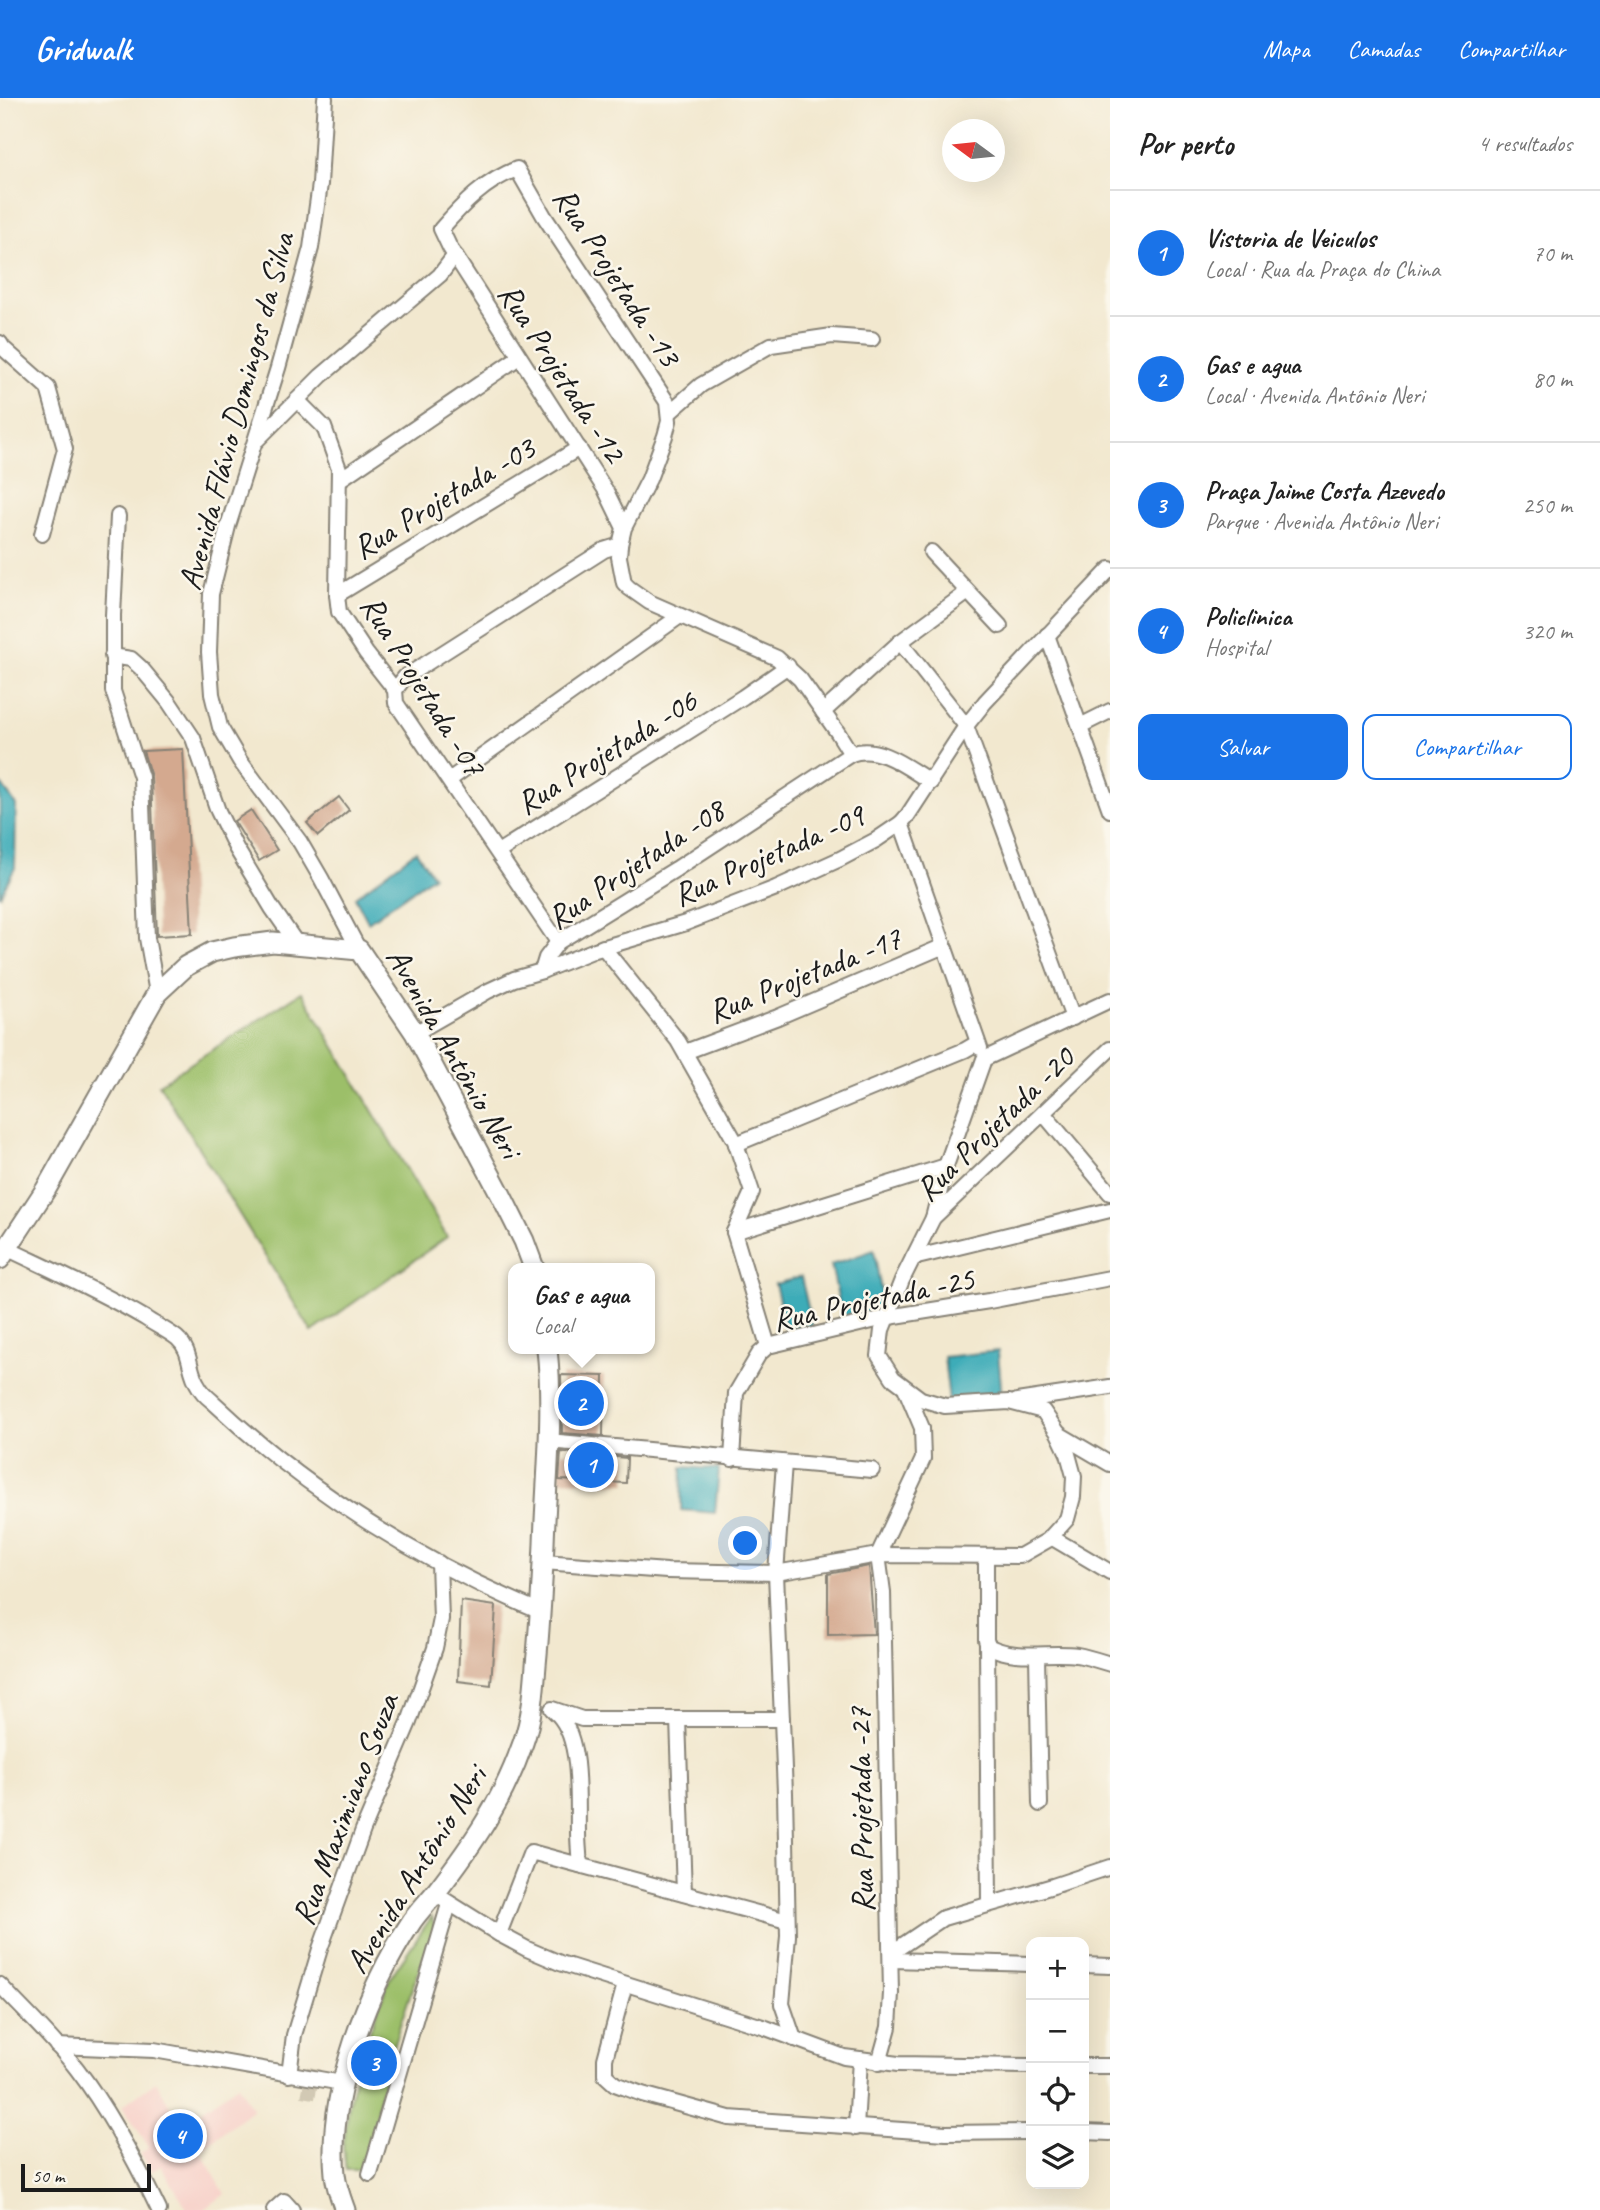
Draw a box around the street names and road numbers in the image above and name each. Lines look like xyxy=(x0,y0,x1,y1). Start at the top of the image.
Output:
street label: Rua Projetada -13 xyxy=(544,179,692,376)
street label: Avenida Flávio Domingos da Silva xyxy=(168,226,304,594)
street label: Rua Projetada -12 xyxy=(489,275,637,473)
street label: Rua Projetada -03 xyxy=(345,426,544,569)
street label: Rua Projetada -07 xyxy=(351,587,496,785)
street label: Rua Projetada -06 xyxy=(508,679,706,824)
street label: Rua Projetada -08 xyxy=(539,787,735,939)
street label: Rua Projetada -09 xyxy=(666,793,874,916)
street label: Rua Projetada -17 xyxy=(701,916,909,1033)
street label: Avenida Antônio Neri xyxy=(377,940,533,1169)
street label: Rua Projetada -20 xyxy=(906,1036,1085,1210)
street label: Rua Projetada -25 xyxy=(768,1257,980,1341)
street label: Rua Maximiano Souza xyxy=(282,1685,409,1931)
street label: Rua Projetada -27 xyxy=(838,1705,884,1913)
street label: Avenida Antônio Neri xyxy=(335,1755,498,1981)

